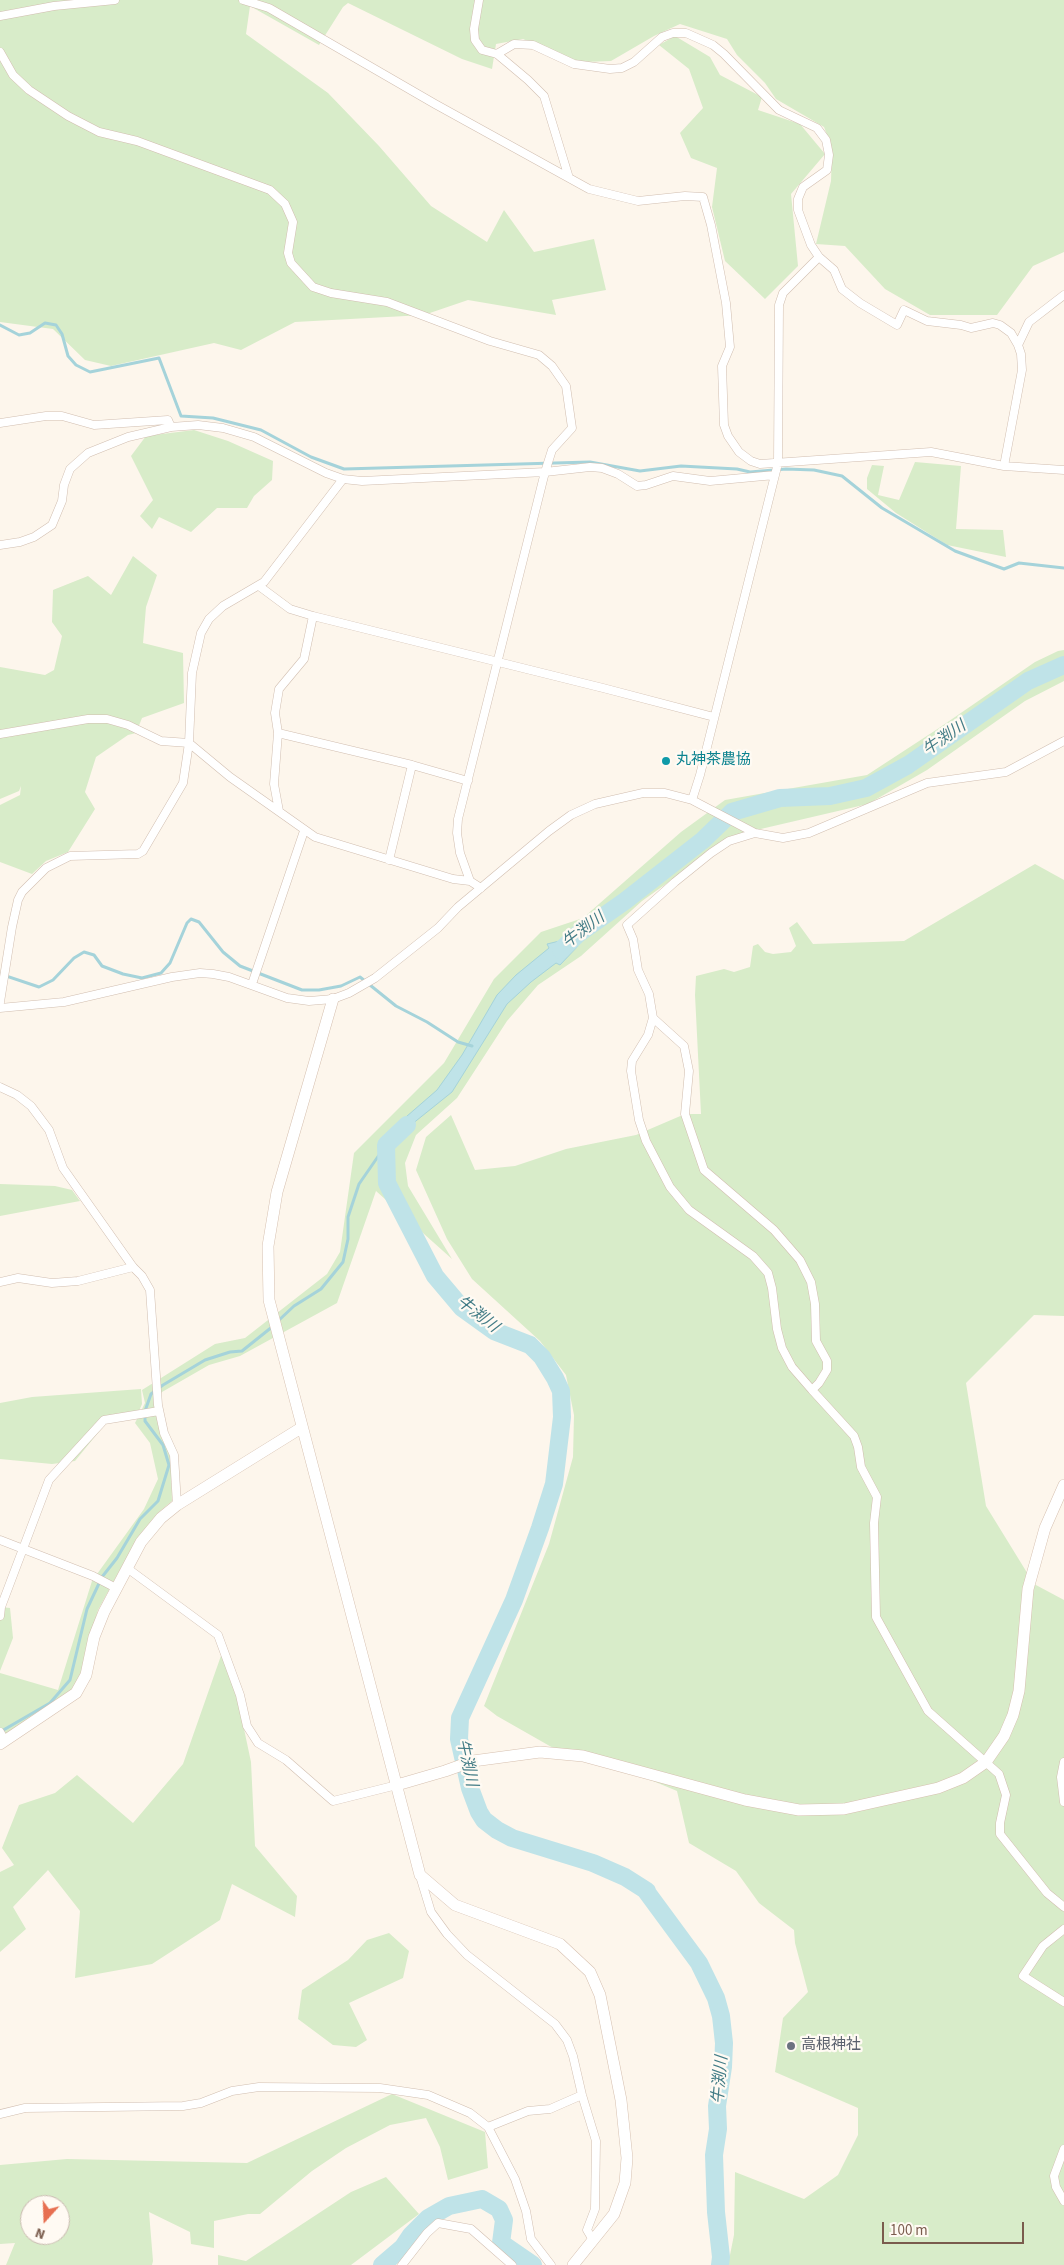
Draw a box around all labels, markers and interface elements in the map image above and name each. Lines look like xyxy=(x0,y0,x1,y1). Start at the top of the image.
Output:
water label: 牛渕川 xyxy=(920,717,970,761)
place label: 丸神茶農協 xyxy=(676,752,751,770)
marker: 丸神茶農協 xyxy=(660,755,672,767)
water label: 牛渕川 xyxy=(559,909,609,953)
water label: 牛渕川 xyxy=(452,1293,502,1337)
water label: 牛渕川 xyxy=(452,1738,480,1788)
place label: 高根神社 xyxy=(801,2037,861,2055)
marker: 高根神社 xyxy=(785,2040,797,2052)
water label: 牛渕川 xyxy=(709,2055,733,2105)
north arrow xyxy=(20,2195,70,2245)
scale bar xyxy=(884,2212,1026,2244)
text: 100 m xyxy=(890,2220,928,2241)
text: N xyxy=(32,2222,48,2244)

